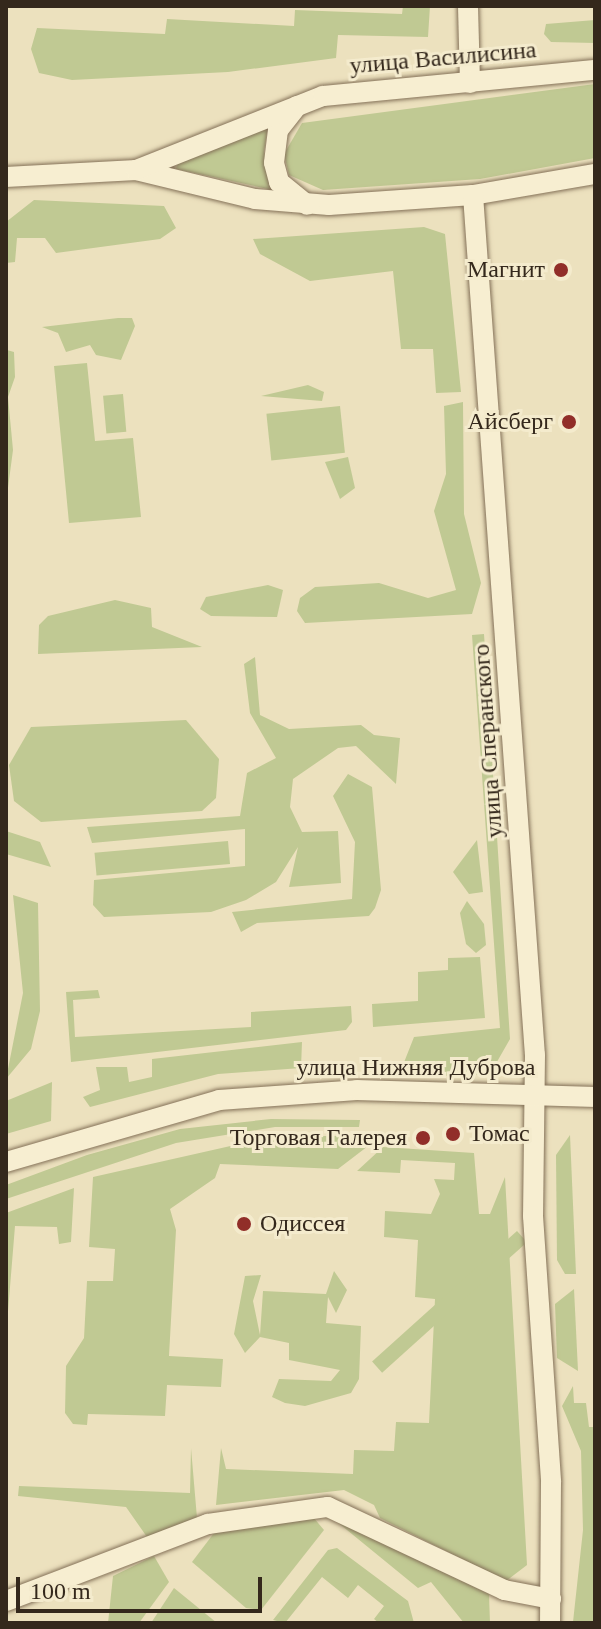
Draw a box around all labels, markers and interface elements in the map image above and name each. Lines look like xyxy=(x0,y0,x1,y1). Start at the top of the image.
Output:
street label: улица Василисина xyxy=(348,35,538,81)
place label: Магнит xyxy=(467,256,545,284)
marker: Магнит xyxy=(552,261,570,279)
place label: Айсберг xyxy=(467,408,553,436)
marker: Айсберг xyxy=(560,413,578,431)
street label: улица Сперанского xyxy=(467,643,509,839)
street label: улица Нижняя Дуброва xyxy=(297,1054,535,1082)
place label: Томас xyxy=(469,1120,530,1148)
place label: Торговая Галерея xyxy=(230,1124,407,1152)
marker: Томас xyxy=(444,1125,462,1143)
marker: Торговая Галерея xyxy=(414,1129,432,1147)
place label: Одиссея xyxy=(260,1210,345,1238)
marker: Одиссея xyxy=(235,1215,253,1233)
scale bar xyxy=(20,1561,266,1611)
text: 100 m xyxy=(30,1578,91,1604)

